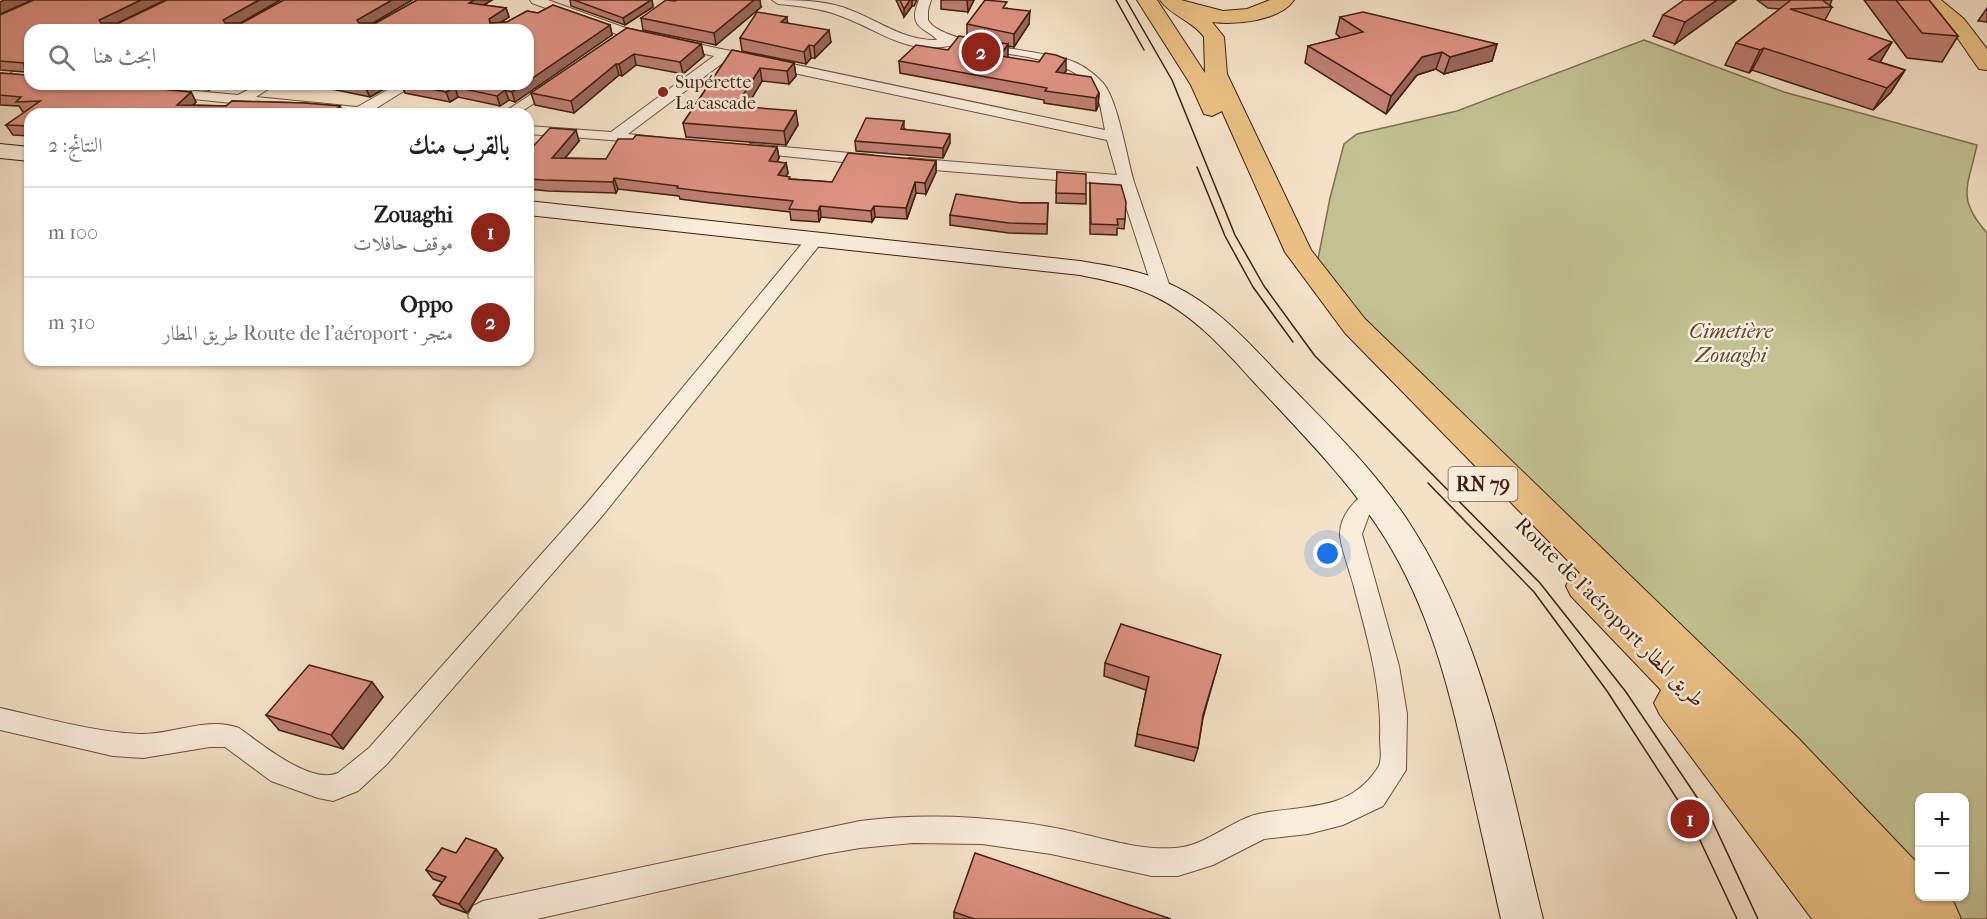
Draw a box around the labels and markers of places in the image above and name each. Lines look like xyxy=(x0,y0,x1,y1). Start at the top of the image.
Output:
pin: 2 xyxy=(962,29,1000,74)
place label: Supérette La cascade xyxy=(675,72,756,114)
marker: Supérette La cascade xyxy=(656,85,670,99)
pin: 1 xyxy=(1670,796,1710,842)

